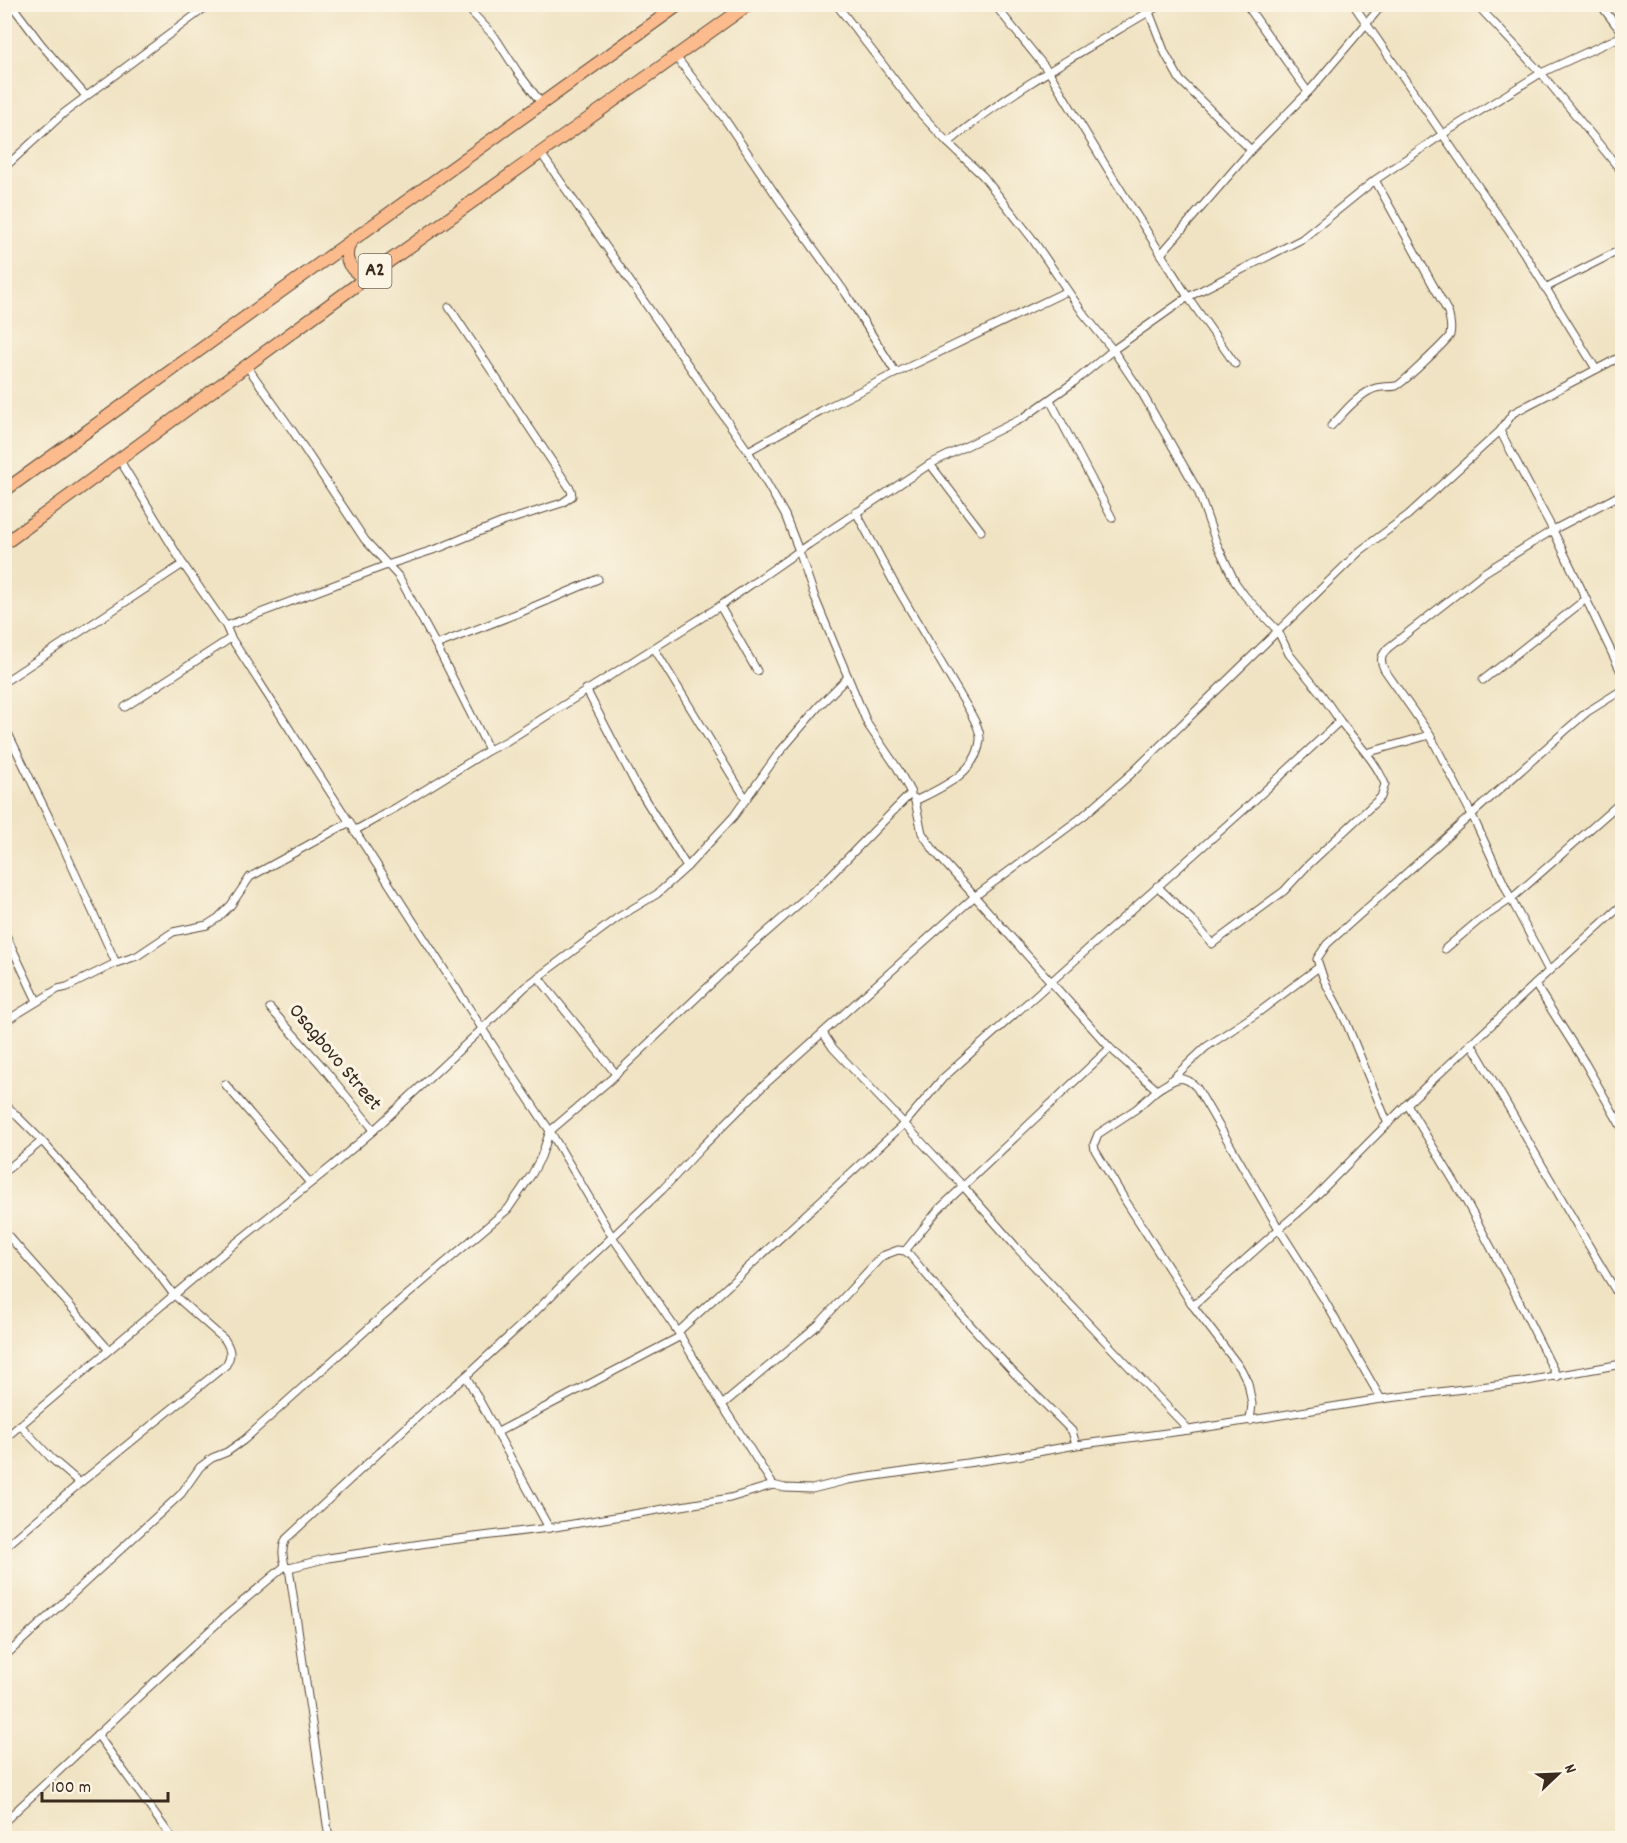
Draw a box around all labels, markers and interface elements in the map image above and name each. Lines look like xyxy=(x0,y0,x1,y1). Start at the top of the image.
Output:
road number: A2 xyxy=(358,254,392,288)
street label: Osagbovo Street xyxy=(280,998,388,1119)
north arrow xyxy=(1528,1744,1588,1804)
text: N xyxy=(1557,1761,1582,1777)
scale bar xyxy=(42,1765,168,1803)
text: 100 m xyxy=(51,1776,91,1801)

